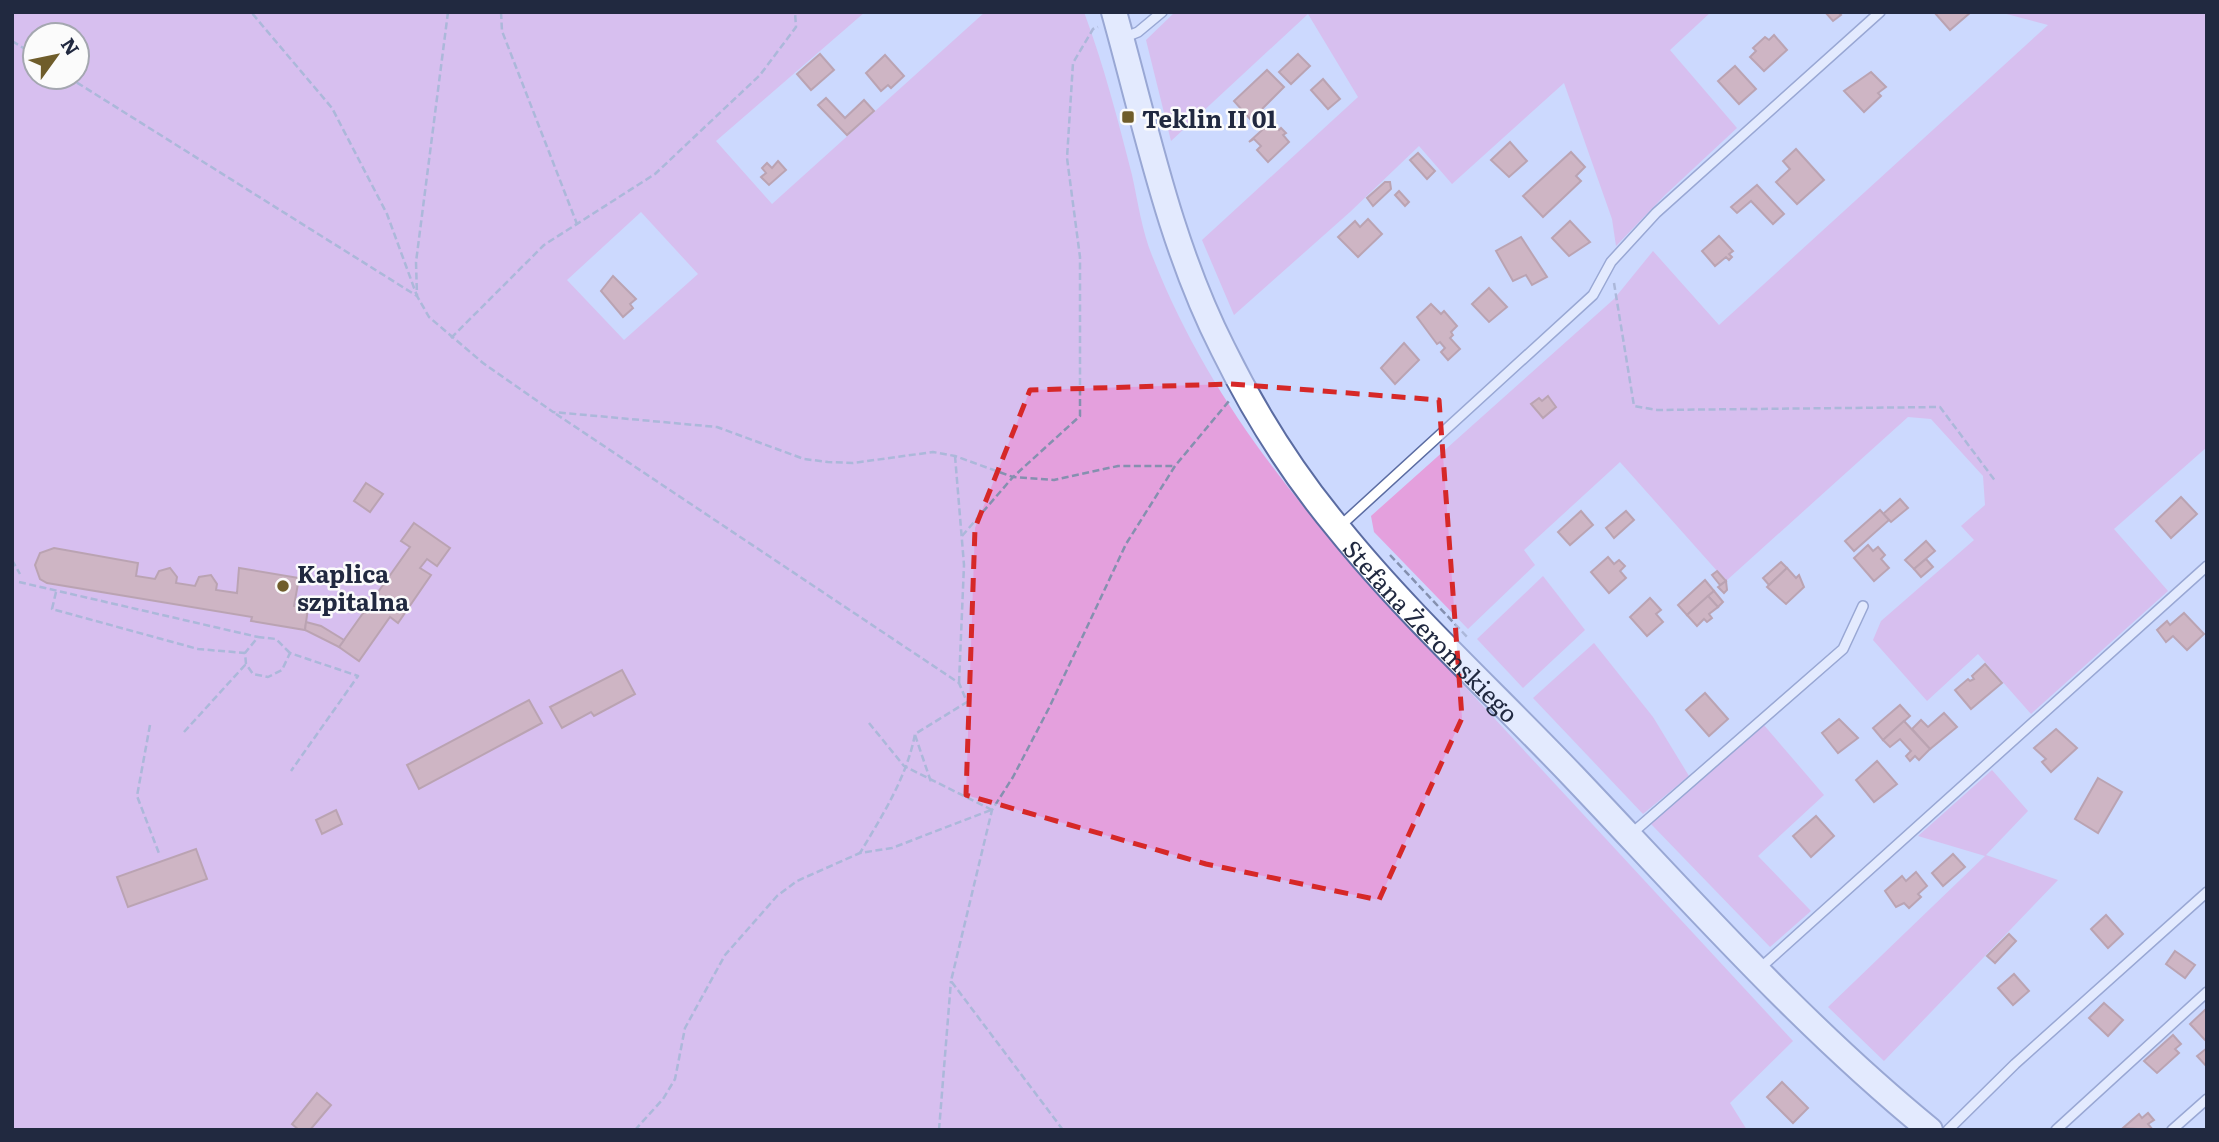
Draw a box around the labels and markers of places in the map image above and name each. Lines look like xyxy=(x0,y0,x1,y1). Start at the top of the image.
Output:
place label: Teklin II 01 xyxy=(1142,100,1277,135)
marker: Teklin II 01 xyxy=(1120,109,1136,125)
place label: Kaplica szpitalna xyxy=(297,555,409,618)
marker: Kaplica szpitalna xyxy=(275,578,291,594)

